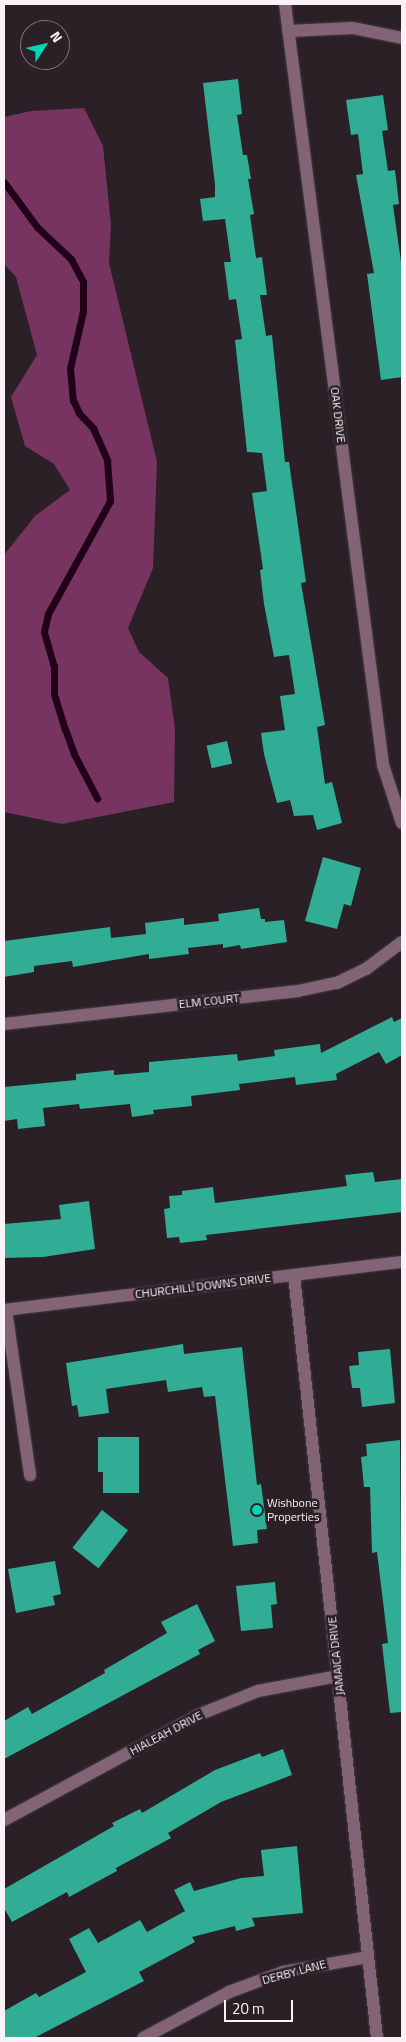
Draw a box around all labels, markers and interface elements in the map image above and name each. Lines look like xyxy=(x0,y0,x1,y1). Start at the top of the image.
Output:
north arrow xyxy=(20,20,70,70)
text: N xyxy=(45,27,68,47)
street label: OAK DRIVE xyxy=(327,386,349,444)
street label: ELM COURT xyxy=(178,991,240,1011)
street label: CHURCHILL DOWNS DRIVE xyxy=(134,1271,272,1301)
place label: Wishbone Properties xyxy=(267,1496,319,1524)
marker: Wishbone Properties xyxy=(251,1504,263,1516)
street label: JAMAICA DRIVE xyxy=(325,1616,347,1696)
street label: HIALEAH DRIVE xyxy=(127,1708,205,1758)
street label: DERBY LANE xyxy=(260,1957,328,1987)
scale bar xyxy=(226,1990,295,2022)
text: 20 m xyxy=(232,1997,265,2020)

